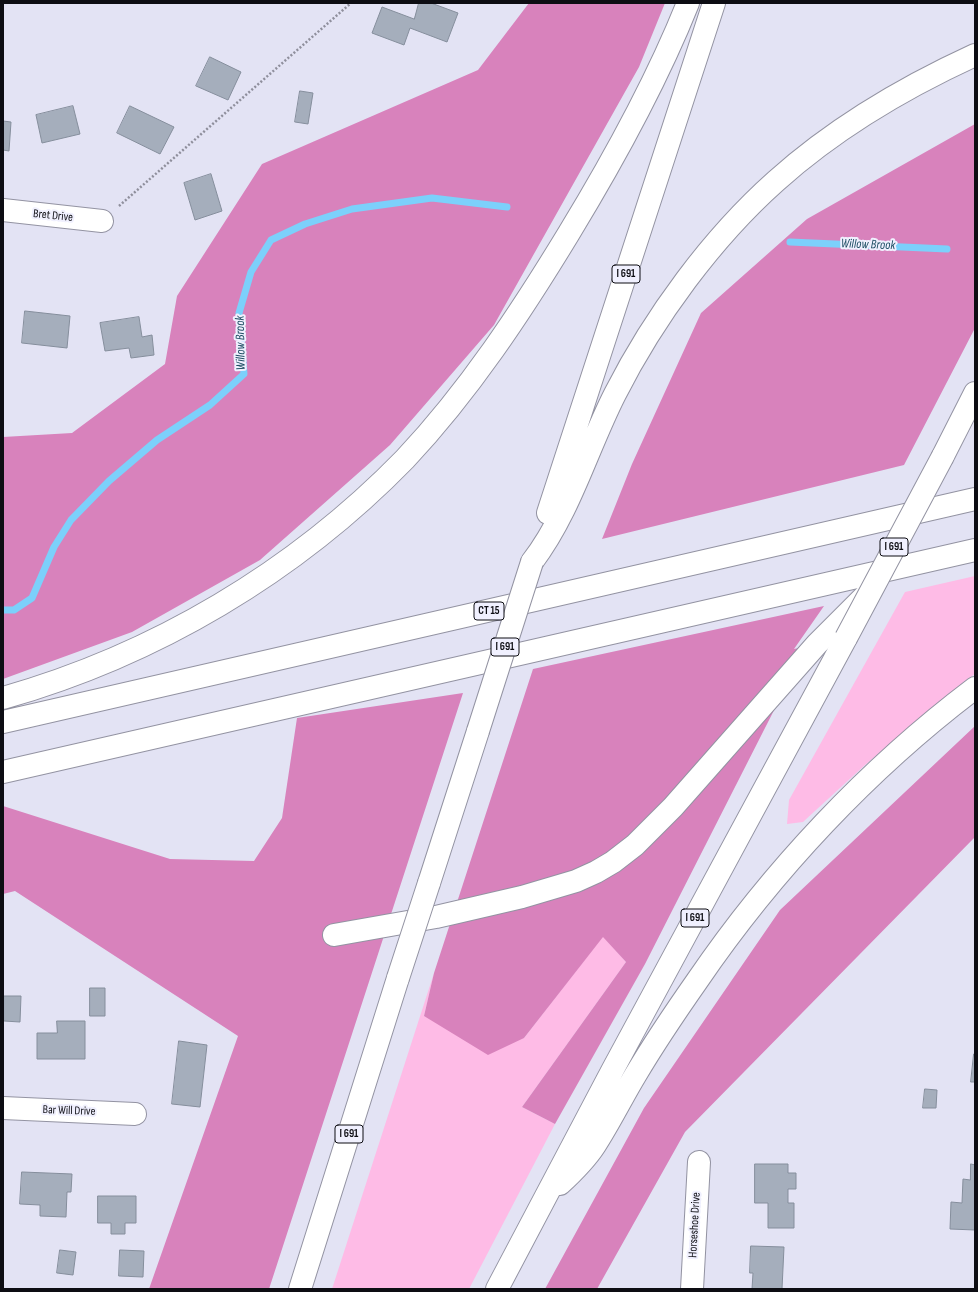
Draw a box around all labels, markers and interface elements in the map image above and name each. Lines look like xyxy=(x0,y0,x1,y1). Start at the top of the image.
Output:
street label: Bret Drive xyxy=(32,207,74,225)
water label: Willow Brook xyxy=(841,236,895,254)
road number: I 691 xyxy=(612,265,640,283)
water label: Willow Brook xyxy=(233,316,249,370)
road number: I 691 xyxy=(880,538,908,556)
road number: CT 15 xyxy=(474,602,504,620)
road number: I 691 xyxy=(491,638,519,656)
road number: I 691 xyxy=(681,909,709,927)
street label: Bar Will Drive xyxy=(42,1103,96,1119)
road number: I 691 xyxy=(335,1125,363,1143)
street label: Horseshoe Drive xyxy=(686,1192,704,1258)

